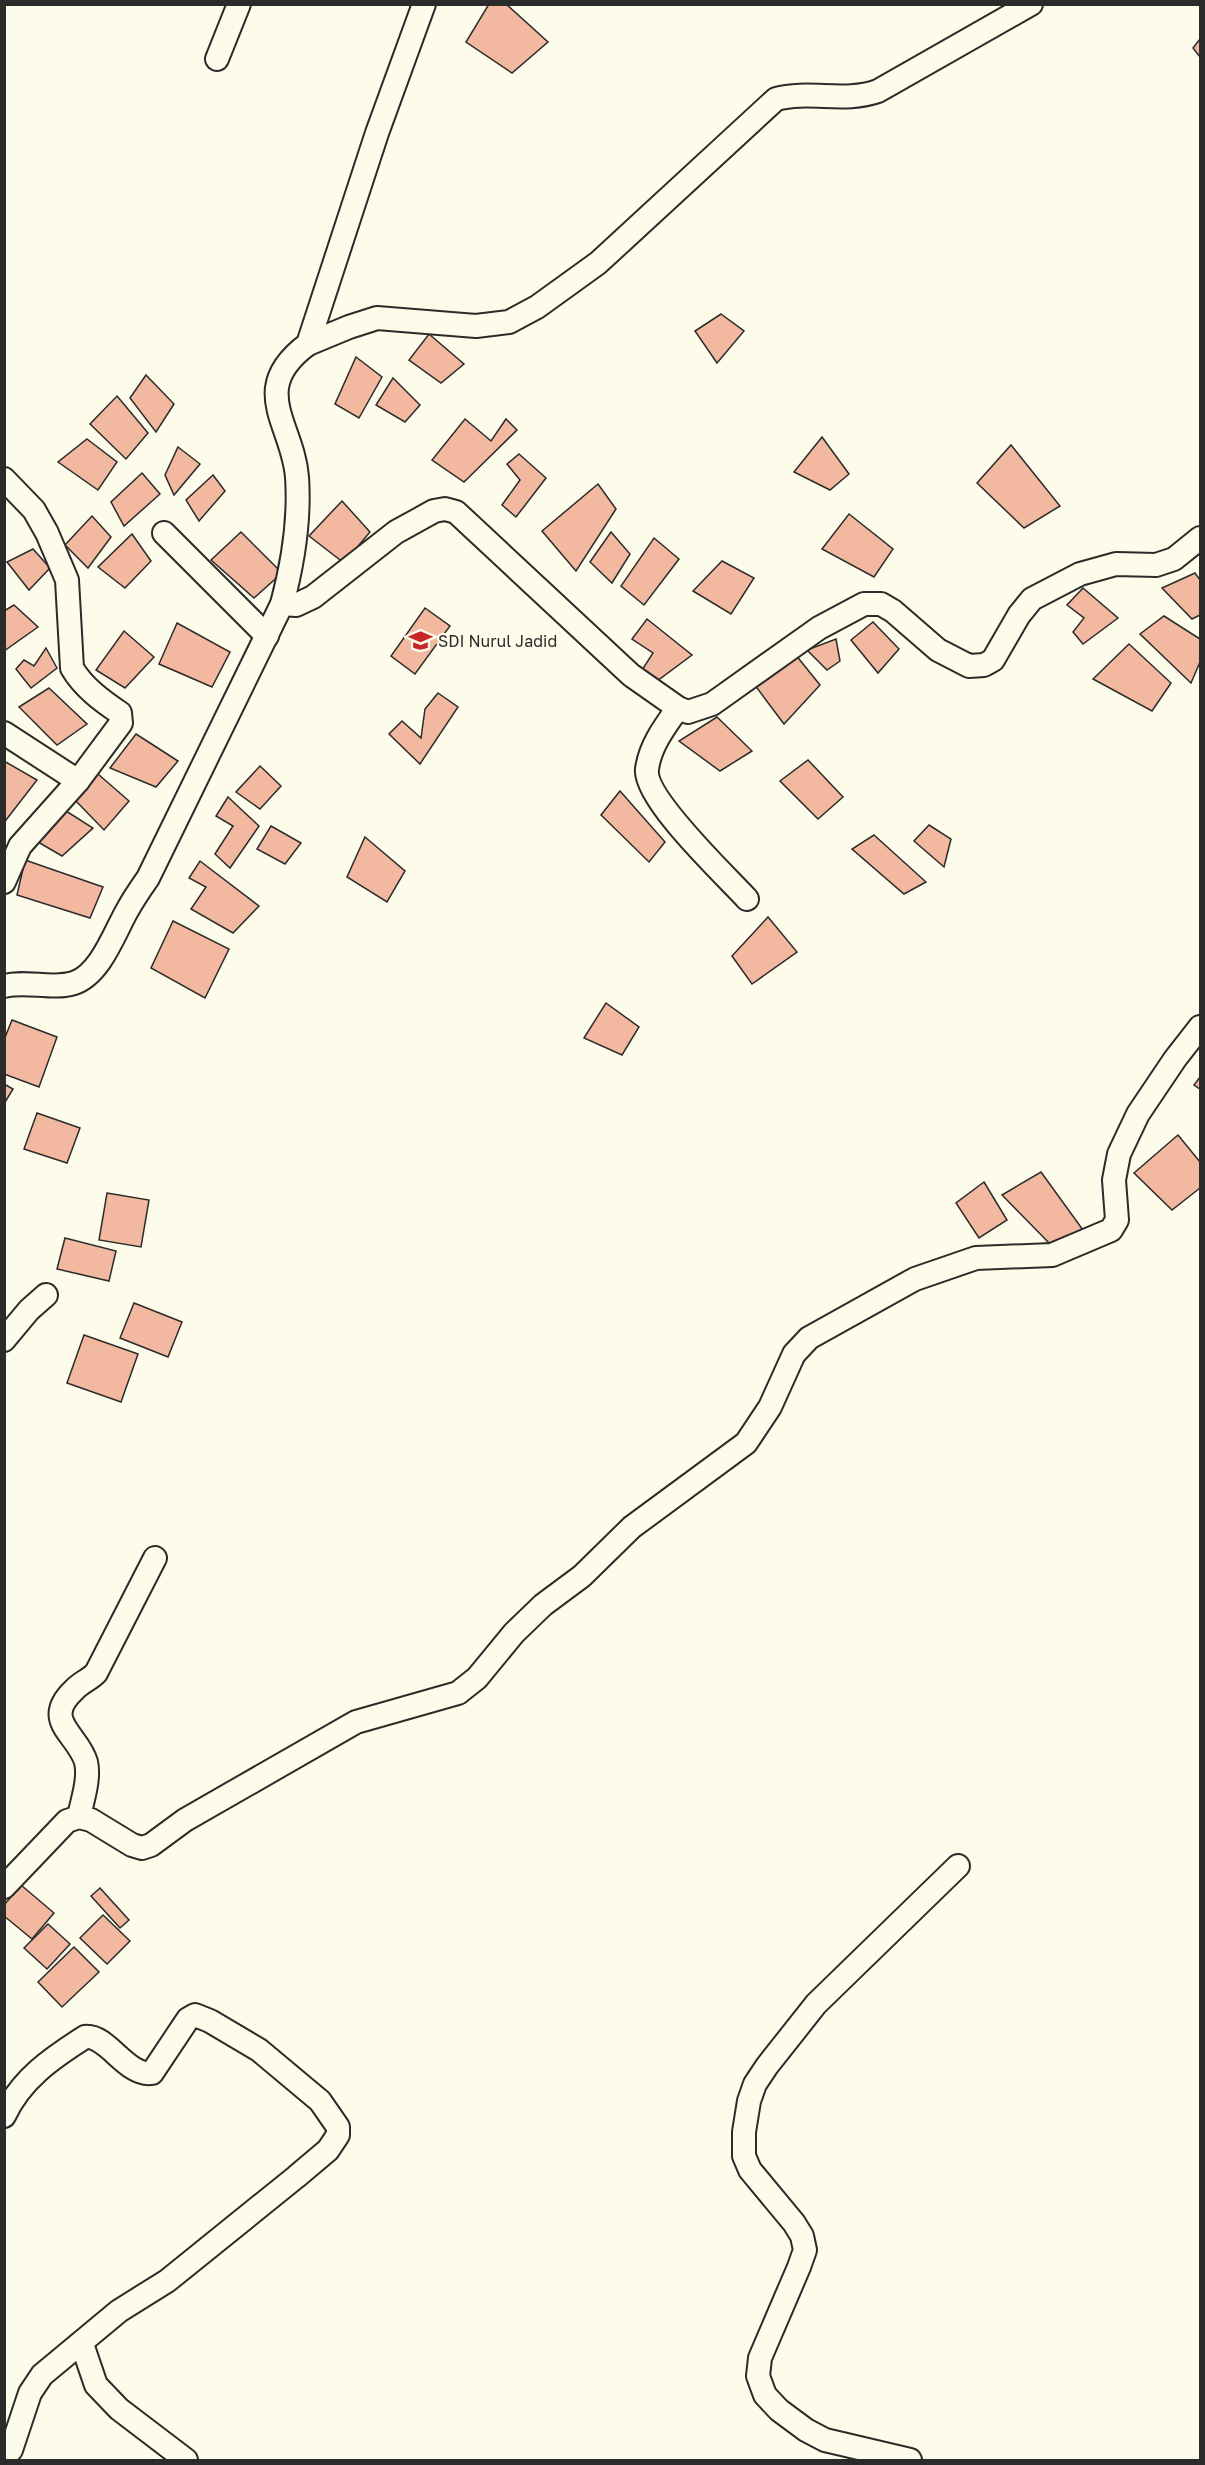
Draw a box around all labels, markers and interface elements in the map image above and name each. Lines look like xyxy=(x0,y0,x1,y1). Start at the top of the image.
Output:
school or university icon: SDI Nurul Jadid xyxy=(407,628,433,654)
place label: SDI Nurul Jadid xyxy=(438,631,557,651)

